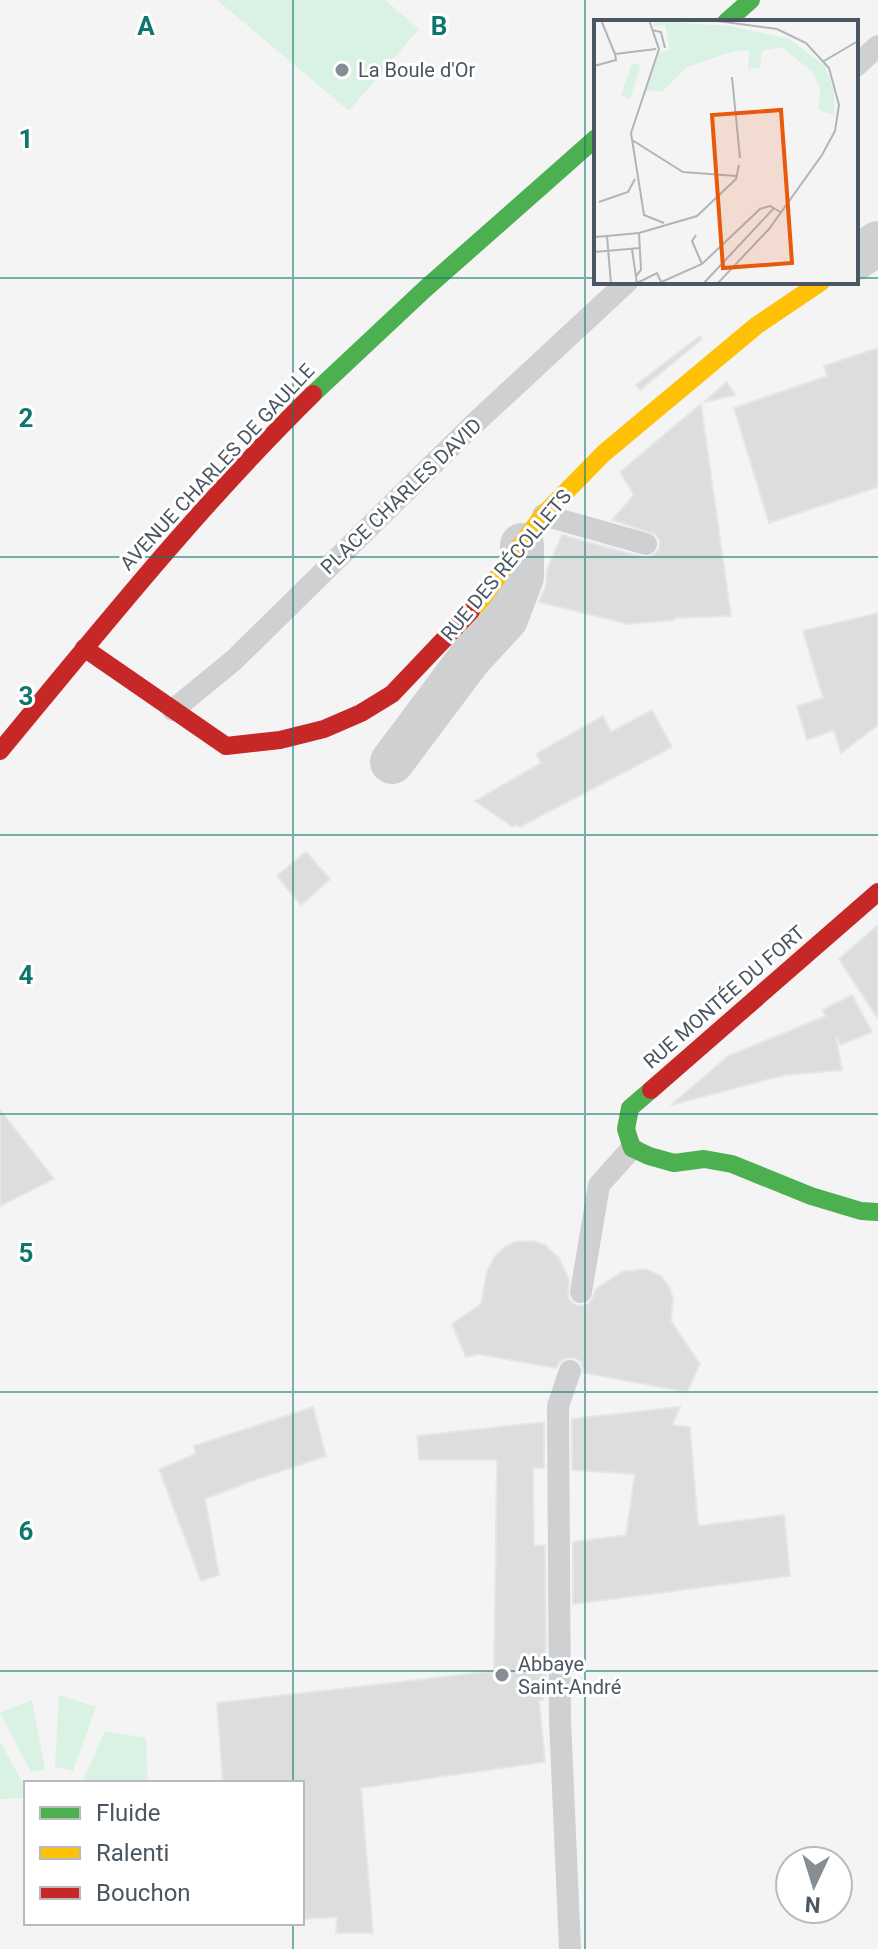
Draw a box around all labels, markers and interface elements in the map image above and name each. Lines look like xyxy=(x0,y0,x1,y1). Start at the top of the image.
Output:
text: A xyxy=(137,11,155,41)
text: B xyxy=(431,11,447,41)
inset map xyxy=(594,20,858,284)
place label: La Boule d'Or xyxy=(358,58,475,82)
marker: La Boule d'Or xyxy=(333,61,351,79)
text: 1 xyxy=(19,124,33,154)
street label: AVENUE CHARLES DE GAULLE xyxy=(115,359,319,575)
text: 2 xyxy=(19,403,33,433)
street label: PLACE CHARLES DAVID xyxy=(316,413,486,579)
street label: RUE DES RÉCOLLETS xyxy=(436,484,576,646)
text: 3 xyxy=(19,681,33,711)
street label: RUE MONTÉE DU FORT xyxy=(638,920,810,1074)
text: 4 xyxy=(19,960,34,990)
text: 5 xyxy=(19,1238,33,1268)
text: 6 xyxy=(19,1516,34,1546)
place label: Abbaye Saint-André xyxy=(518,1652,621,1699)
marker: Abbaye Saint-André xyxy=(493,1666,511,1684)
legend xyxy=(24,1781,304,1925)
text: Fluide xyxy=(96,1799,160,1827)
text: Ralenti xyxy=(96,1839,169,1867)
north arrow xyxy=(774,1845,854,1925)
text: Bouchon xyxy=(96,1879,191,1907)
text: N xyxy=(804,1891,821,1917)

